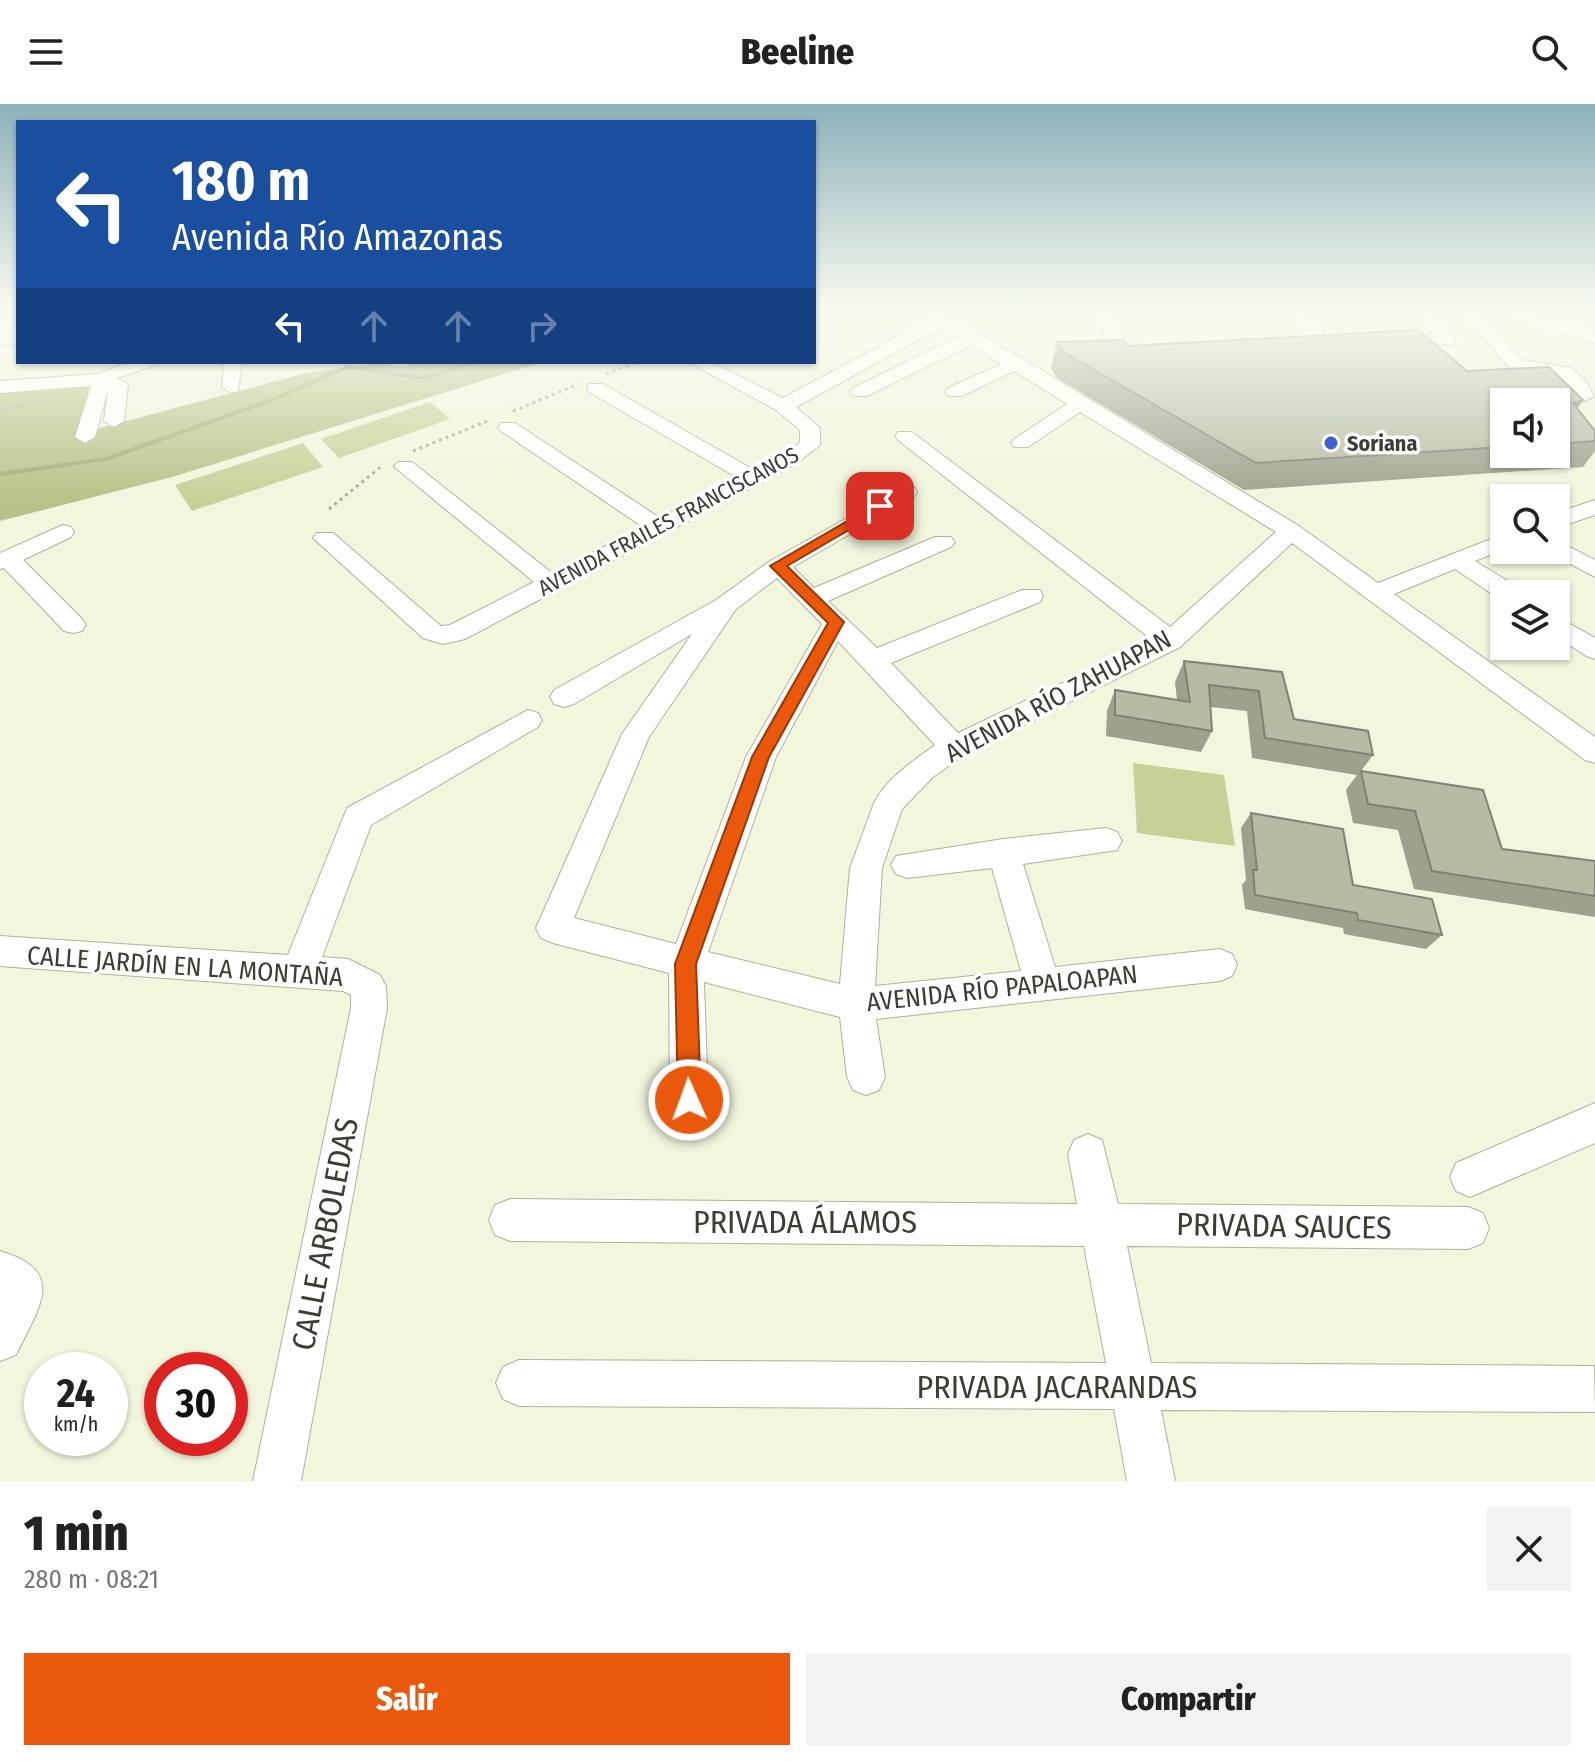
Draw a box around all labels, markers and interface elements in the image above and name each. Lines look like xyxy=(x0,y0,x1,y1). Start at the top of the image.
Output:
icon: menu xyxy=(24,30,68,74)
text: Beeline xyxy=(741,30,854,74)
icon: search xyxy=(1527,30,1571,74)
text: 180 m xyxy=(172,148,310,215)
icon: left xyxy=(40,152,144,256)
text: Avenida Río Amazonas xyxy=(172,216,503,260)
icon: left xyxy=(268,304,312,348)
icon: ahead xyxy=(352,304,396,348)
icon: ahead xyxy=(436,304,480,348)
icon: right xyxy=(520,304,564,348)
map controls xyxy=(1490,388,1570,660)
button: sound xyxy=(1490,388,1570,468)
place label: Soriana xyxy=(1347,430,1417,457)
marker: Soriana xyxy=(1322,434,1340,452)
street label: AVENIDA FRAILES FRANCISCANOS xyxy=(533,441,803,602)
pin xyxy=(846,472,914,540)
icon: arrive xyxy=(858,484,902,528)
button: search xyxy=(1490,484,1570,564)
button: layers xyxy=(1490,580,1570,660)
street label: AVENIDA RÍO ZAHUAPAN xyxy=(940,624,1176,769)
street label: CALLE JARDÍN EN LA MONTAÑA xyxy=(26,940,344,993)
street label: AVENIDA RÍO PAPALOAPAN xyxy=(865,959,1139,1018)
position arrow xyxy=(647,1058,731,1142)
street label: CALLE ARBOLEDAS xyxy=(284,1115,366,1353)
street label: PRIVADA ÁLAMOS xyxy=(693,1203,917,1241)
street label: PRIVADA SAUCES xyxy=(1176,1205,1392,1247)
speed limit sign: 30 xyxy=(144,1352,248,1456)
street label: PRIVADA JACARANDAS xyxy=(917,1368,1197,1406)
text: 24 xyxy=(57,1370,95,1418)
text: km/h xyxy=(54,1412,98,1436)
text: 1 min xyxy=(24,1505,128,1563)
button: close xyxy=(1487,1507,1571,1591)
text: 280 m · 08:21 xyxy=(24,1564,159,1595)
button: Salir xyxy=(24,1653,790,1745)
button: Compartir xyxy=(806,1653,1571,1745)

